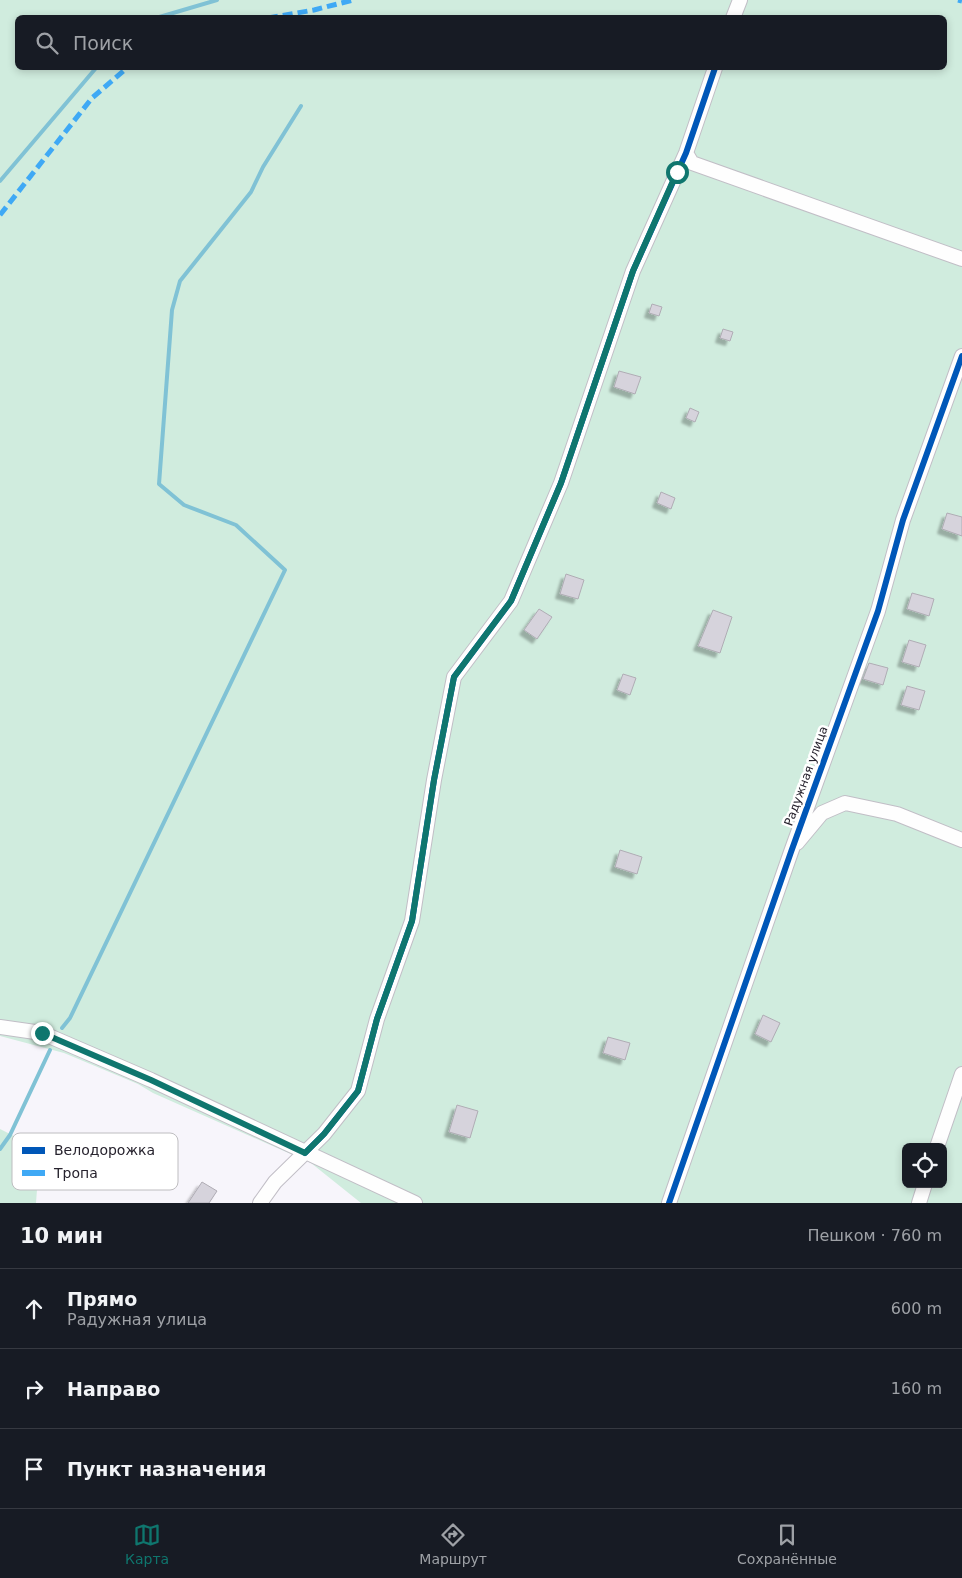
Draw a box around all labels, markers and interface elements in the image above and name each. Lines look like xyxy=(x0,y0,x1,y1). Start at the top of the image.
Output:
search box xyxy=(15,15,947,70)
icon: search xyxy=(33,29,61,57)
text: Поиск xyxy=(73,32,133,54)
route start xyxy=(666,161,689,184)
street label: Радужная улица xyxy=(781,724,831,828)
route end xyxy=(31,1022,54,1045)
legend xyxy=(12,1133,178,1190)
text: Велодорожка xyxy=(54,1142,155,1158)
map controls xyxy=(902,1143,947,1188)
button: locate xyxy=(902,1143,947,1188)
text: Тропа xyxy=(53,1165,98,1181)
text: 10 мин xyxy=(20,1224,103,1248)
text: Пешком · 760 m xyxy=(807,1226,942,1245)
text: Прямо xyxy=(67,1288,137,1310)
icon: ahead xyxy=(20,1295,48,1323)
text: 600 m xyxy=(891,1299,942,1318)
text: Радужная улица xyxy=(67,1310,207,1329)
icon: right xyxy=(20,1375,48,1403)
text: Направо xyxy=(67,1378,160,1400)
text: 160 m xyxy=(891,1379,942,1398)
icon: arrive xyxy=(20,1455,48,1483)
text: Пункт назначения xyxy=(67,1458,266,1480)
tab: Карта xyxy=(125,1521,169,1567)
tab: Маршрут xyxy=(419,1521,487,1567)
tab: Сохранённые xyxy=(737,1521,837,1567)

